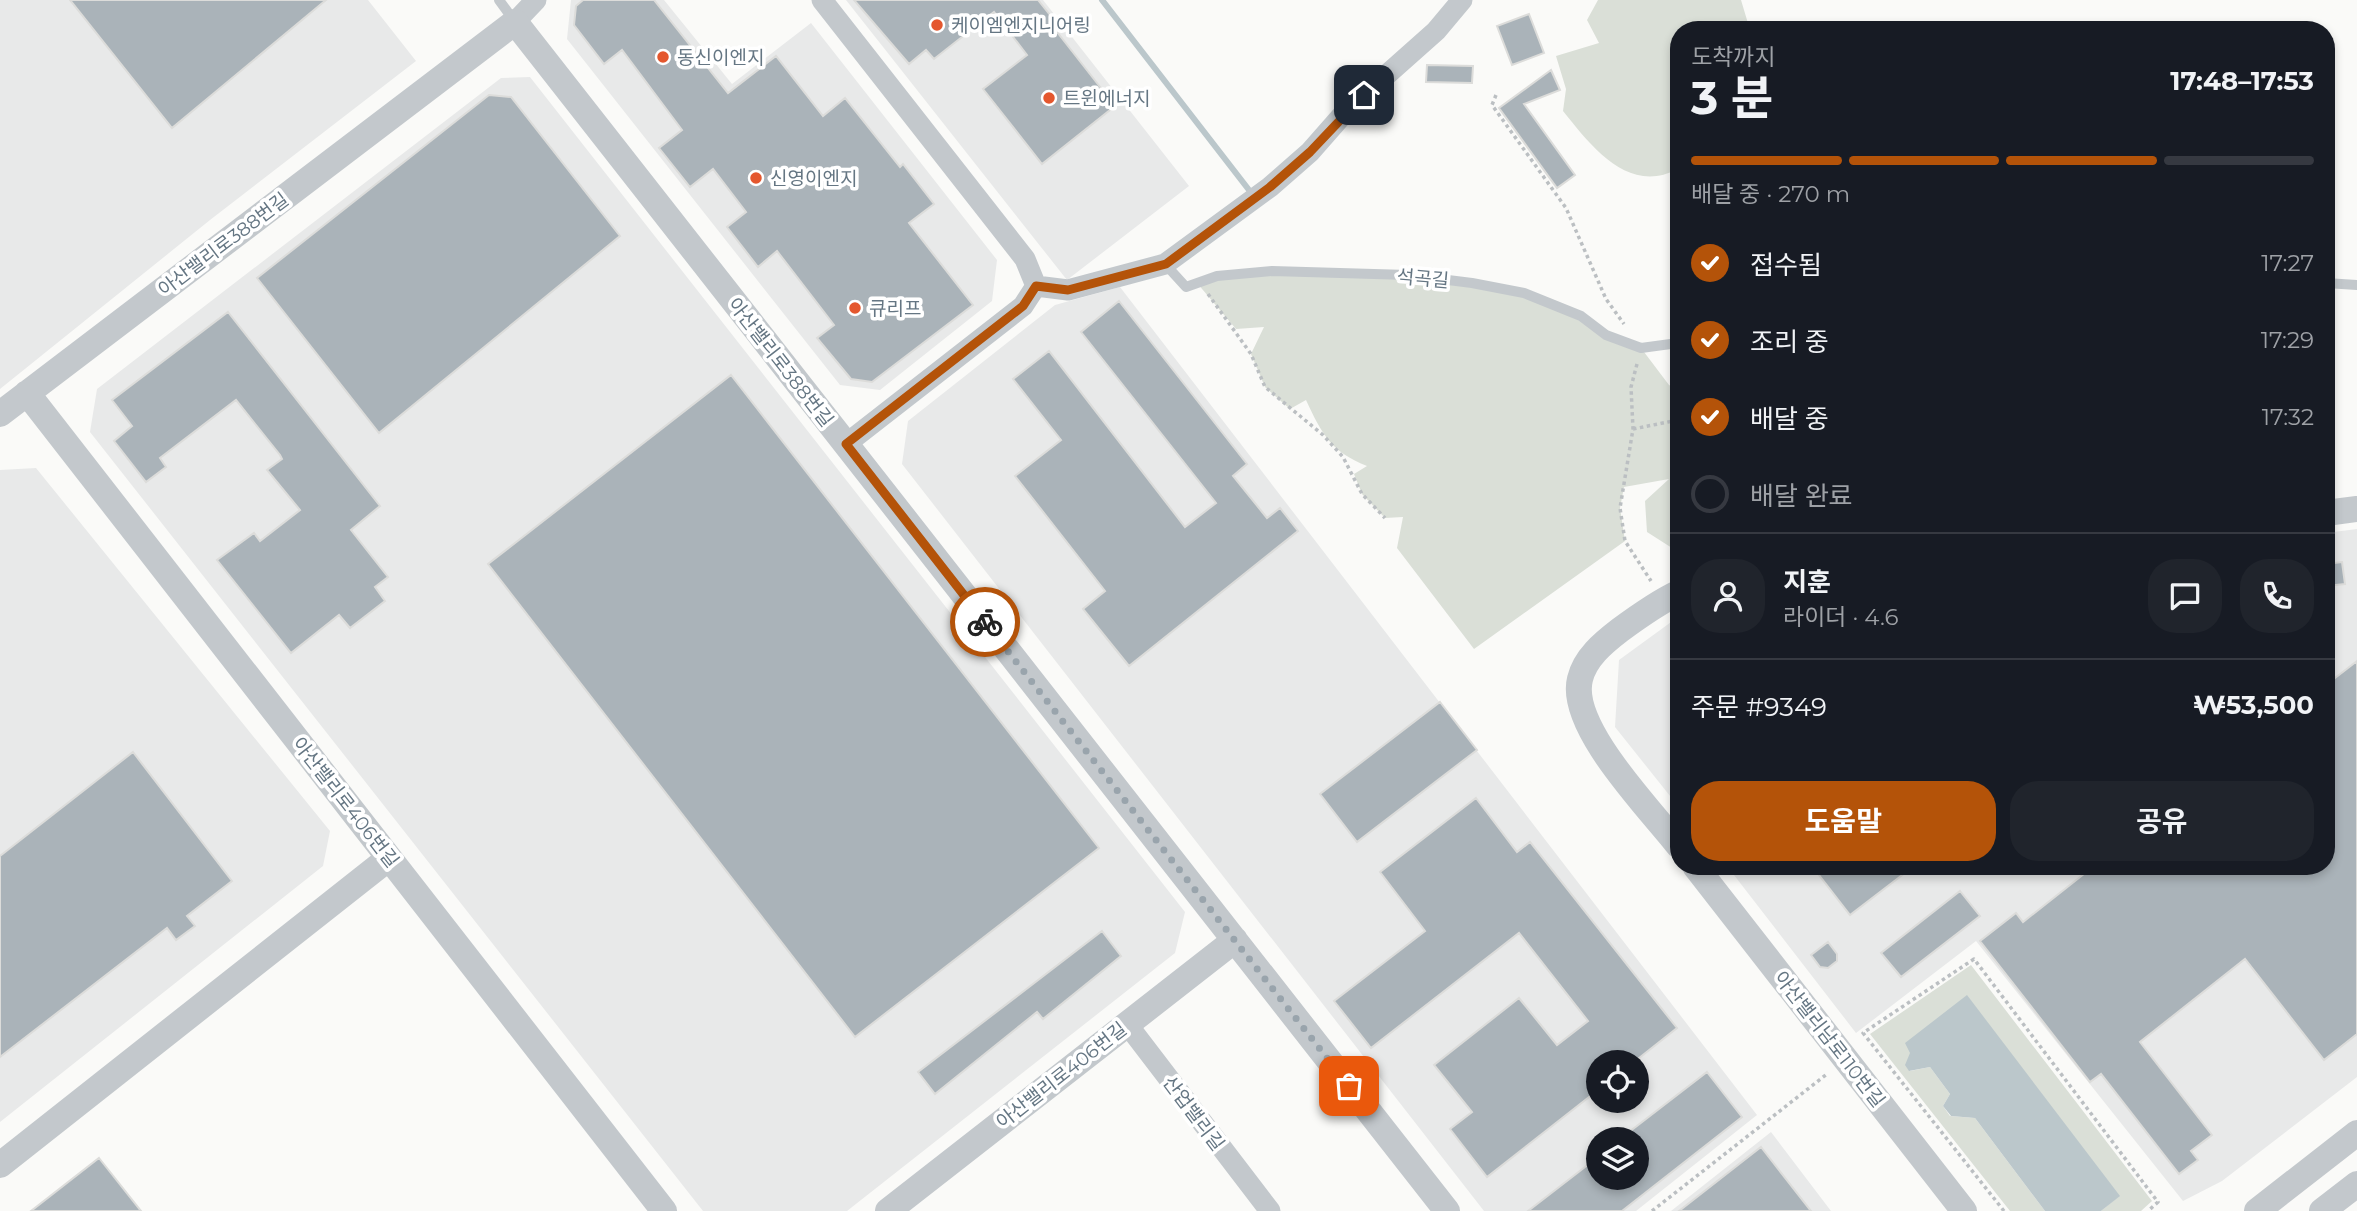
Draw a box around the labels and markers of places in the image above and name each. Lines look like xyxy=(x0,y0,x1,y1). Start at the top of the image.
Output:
place label: 케이엠엔지니어링 xyxy=(951,14,1091,37)
marker: 케이엠엔지니어링 xyxy=(929,17,945,33)
place label: 동신이엔지 xyxy=(677,46,764,69)
marker: 동신이엔지 xyxy=(655,49,671,65)
pin xyxy=(1334,65,1394,125)
place label: 트윈에너지 xyxy=(1063,87,1150,110)
marker: 트윈에너지 xyxy=(1041,90,1057,106)
place label: 신영이엔지 xyxy=(770,167,857,190)
marker: 신영이엔지 xyxy=(748,170,764,186)
place label: 큐리프 xyxy=(869,297,921,320)
marker: 큐리프 xyxy=(847,300,863,316)
pin xyxy=(1319,1056,1379,1116)

